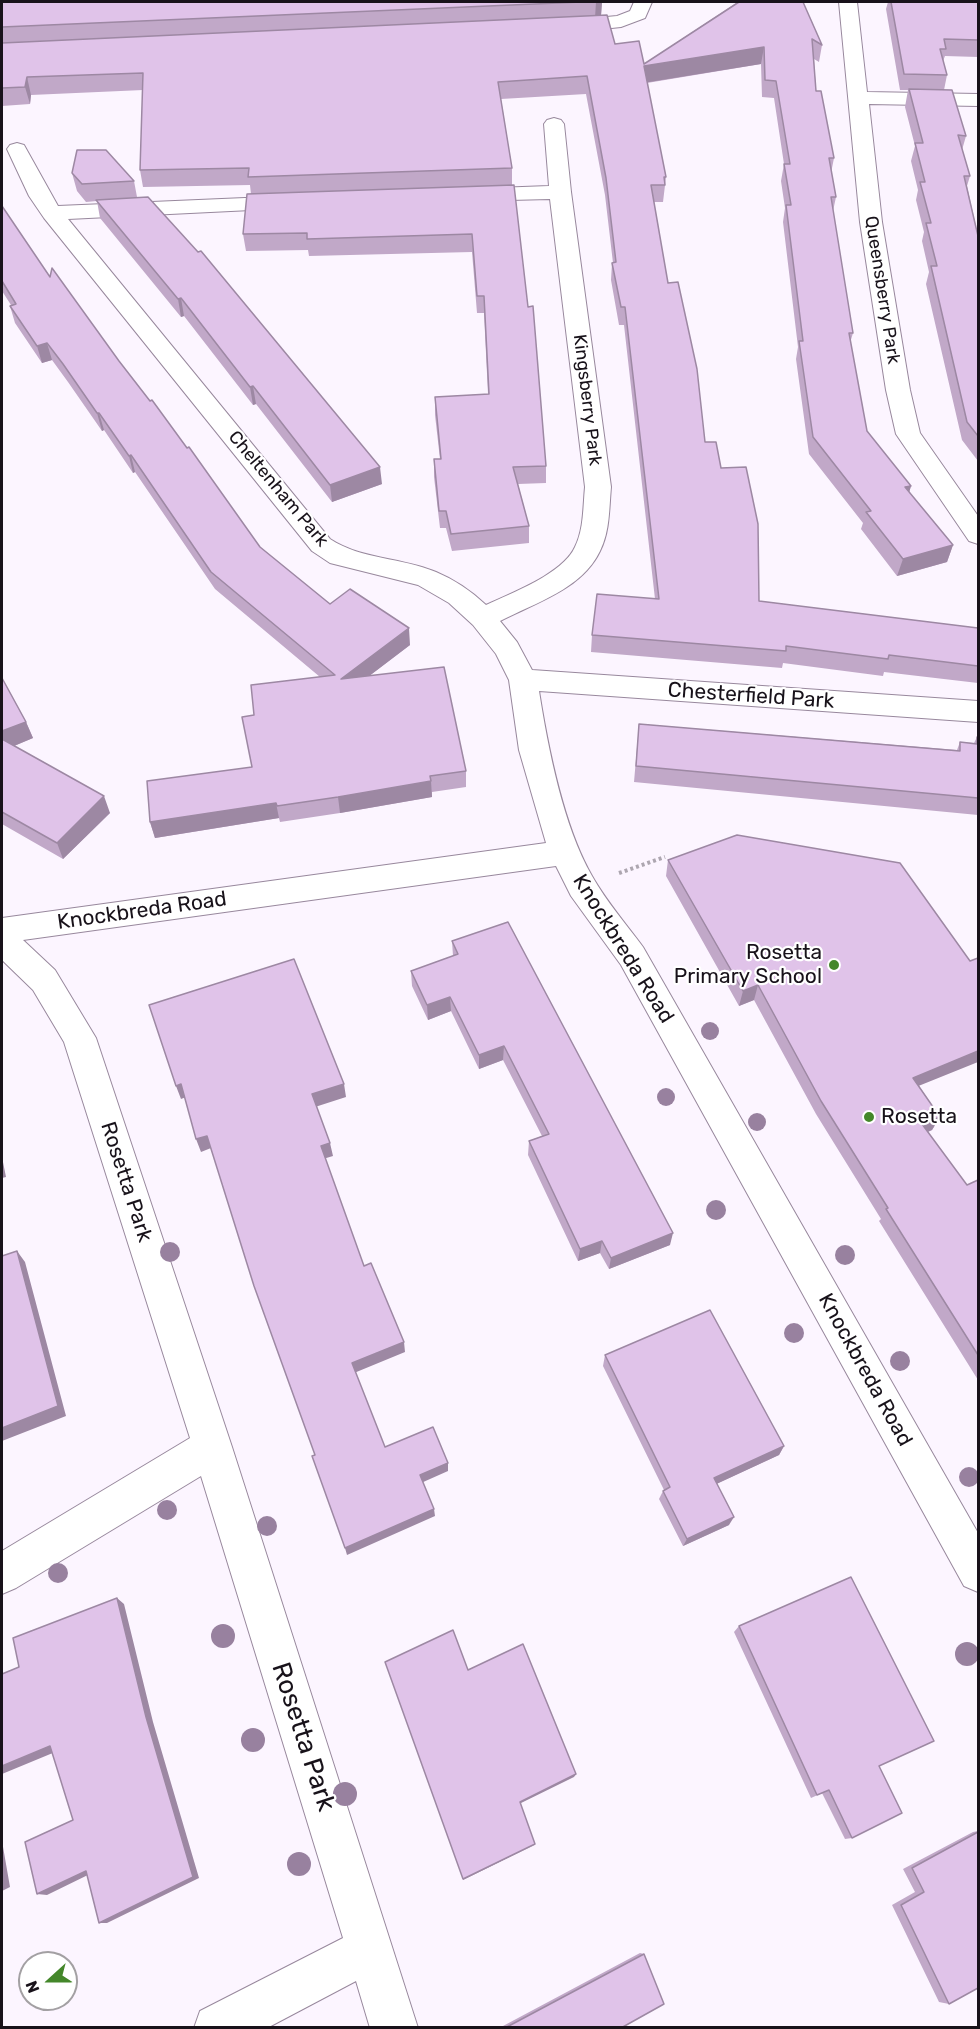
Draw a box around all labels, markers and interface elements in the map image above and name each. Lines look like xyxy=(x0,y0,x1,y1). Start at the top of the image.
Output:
street label: Queensberry Park xyxy=(860,214,904,366)
street label: Kingsberry Park xyxy=(568,333,606,467)
street label: Cheltenham Park xyxy=(223,427,333,551)
street label: Chesterfield Park xyxy=(667,678,835,714)
street label: Knockbreda Road xyxy=(567,870,679,1028)
street label: Knockbreda Road xyxy=(56,887,228,935)
place label: Rosetta Primary School xyxy=(674,940,822,990)
marker: Rosetta Primary School xyxy=(827,958,841,972)
place label: Rosetta xyxy=(881,1104,957,1130)
marker: Rosetta xyxy=(862,1110,876,1124)
street label: Rosetta Park xyxy=(95,1119,157,1245)
street label: Knockbreda Road xyxy=(813,1289,917,1451)
street label: Rosetta Park xyxy=(264,1659,342,1815)
north arrow xyxy=(18,1951,78,2011)
text: N xyxy=(22,1978,44,1996)

